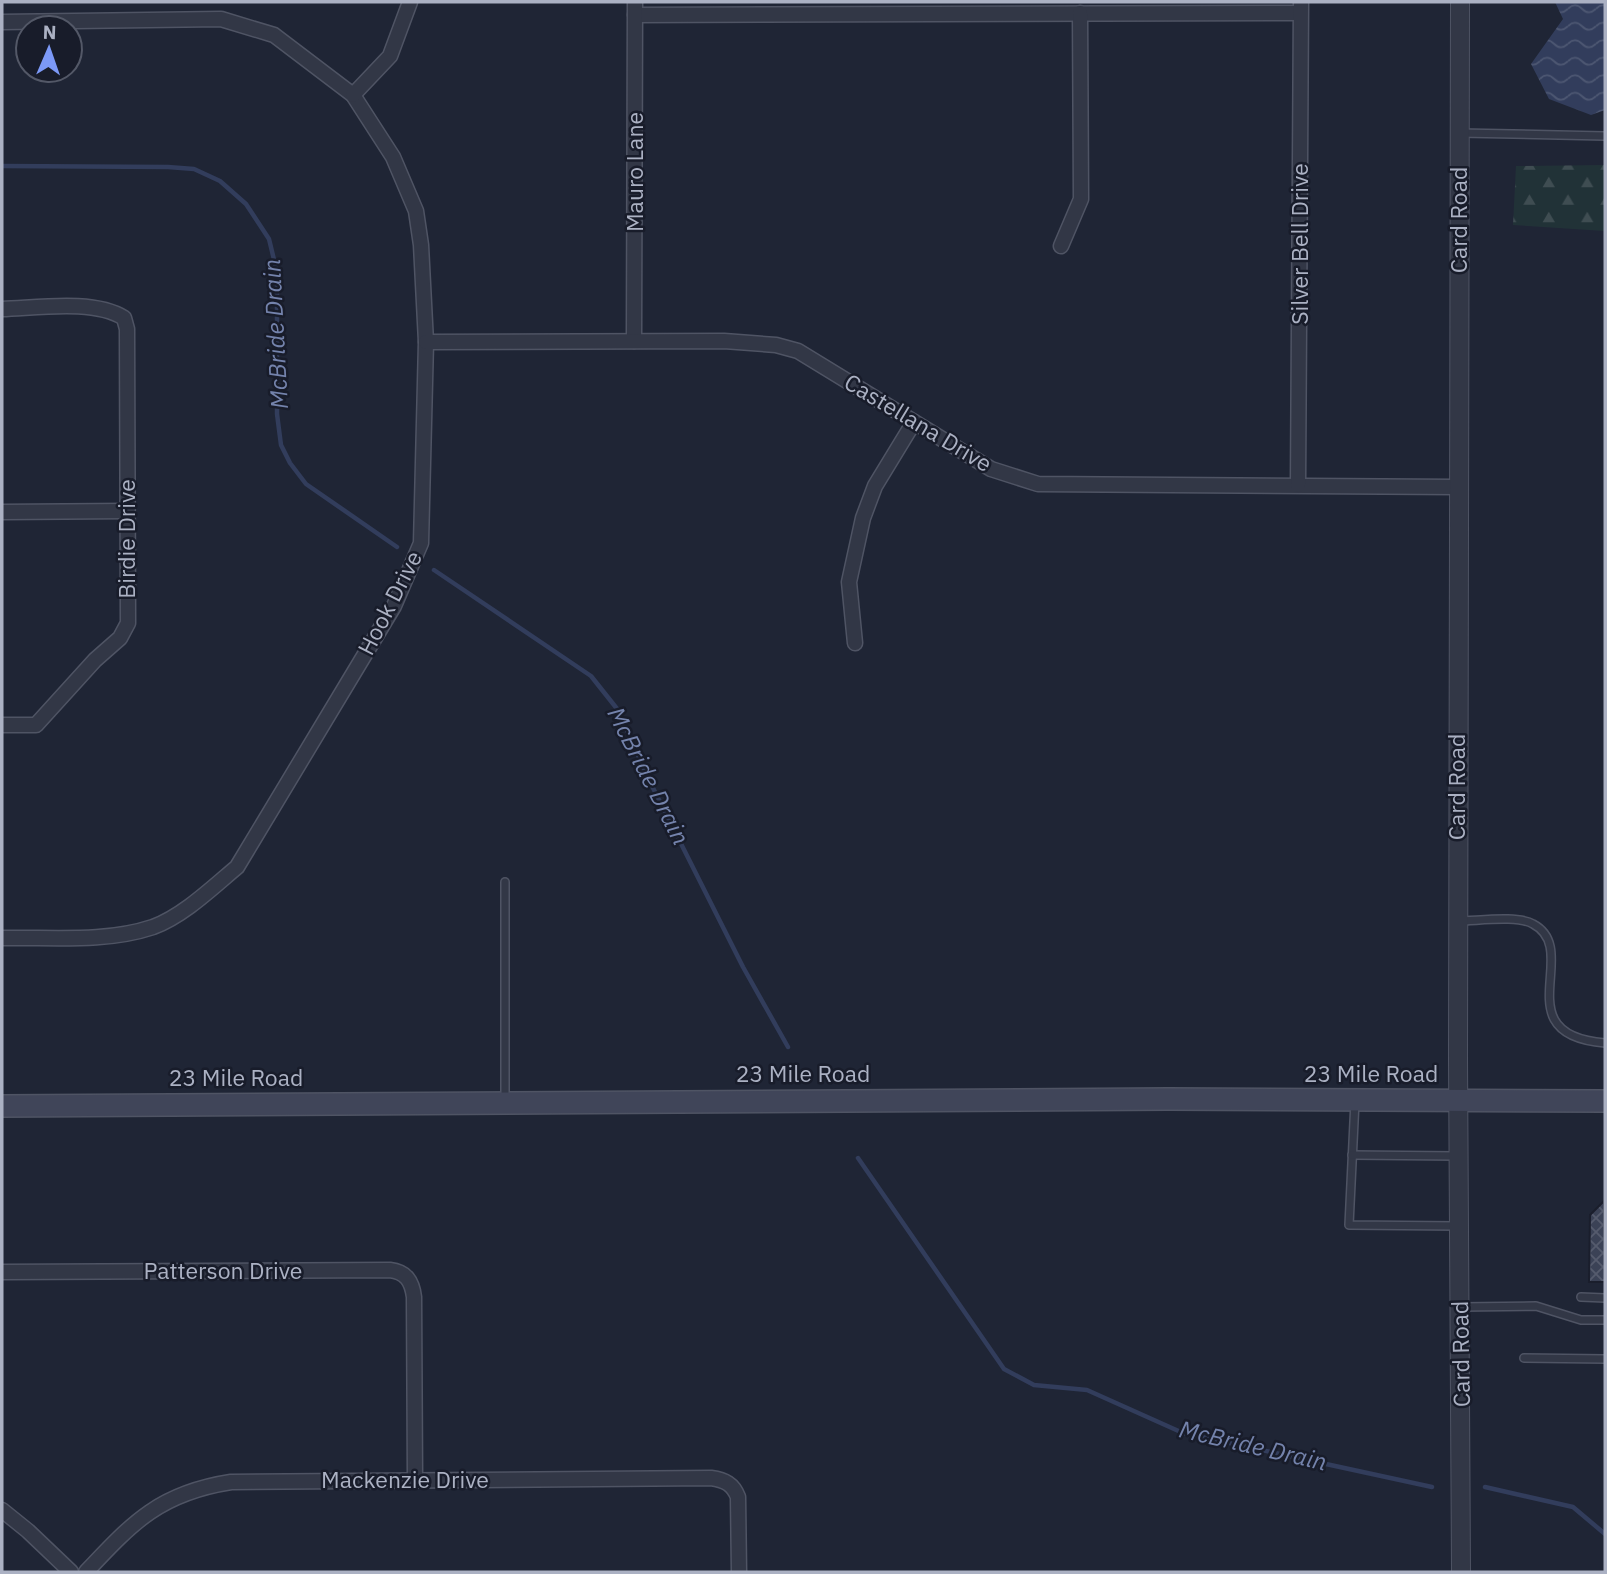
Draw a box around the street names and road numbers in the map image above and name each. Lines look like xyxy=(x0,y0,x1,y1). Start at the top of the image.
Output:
street label: Mauro Lane xyxy=(619,112,649,232)
street label: Silver Bell Drive xyxy=(1284,163,1314,325)
street label: Card Road xyxy=(1443,167,1473,273)
street label: Castellana Drive xyxy=(839,366,998,478)
street label: Birdie Drive xyxy=(111,479,141,599)
street label: Hook Drive xyxy=(350,545,428,660)
street label: Card Road xyxy=(1441,734,1471,840)
street label: 23 Mile Road xyxy=(736,1058,870,1088)
street label: 23 Mile Road xyxy=(1304,1058,1438,1088)
street label: 23 Mile Road xyxy=(169,1062,303,1092)
street label: Patterson Drive xyxy=(144,1255,302,1285)
street label: Card Road xyxy=(1444,1301,1476,1408)
street label: Mackenzie Drive xyxy=(321,1464,489,1494)

